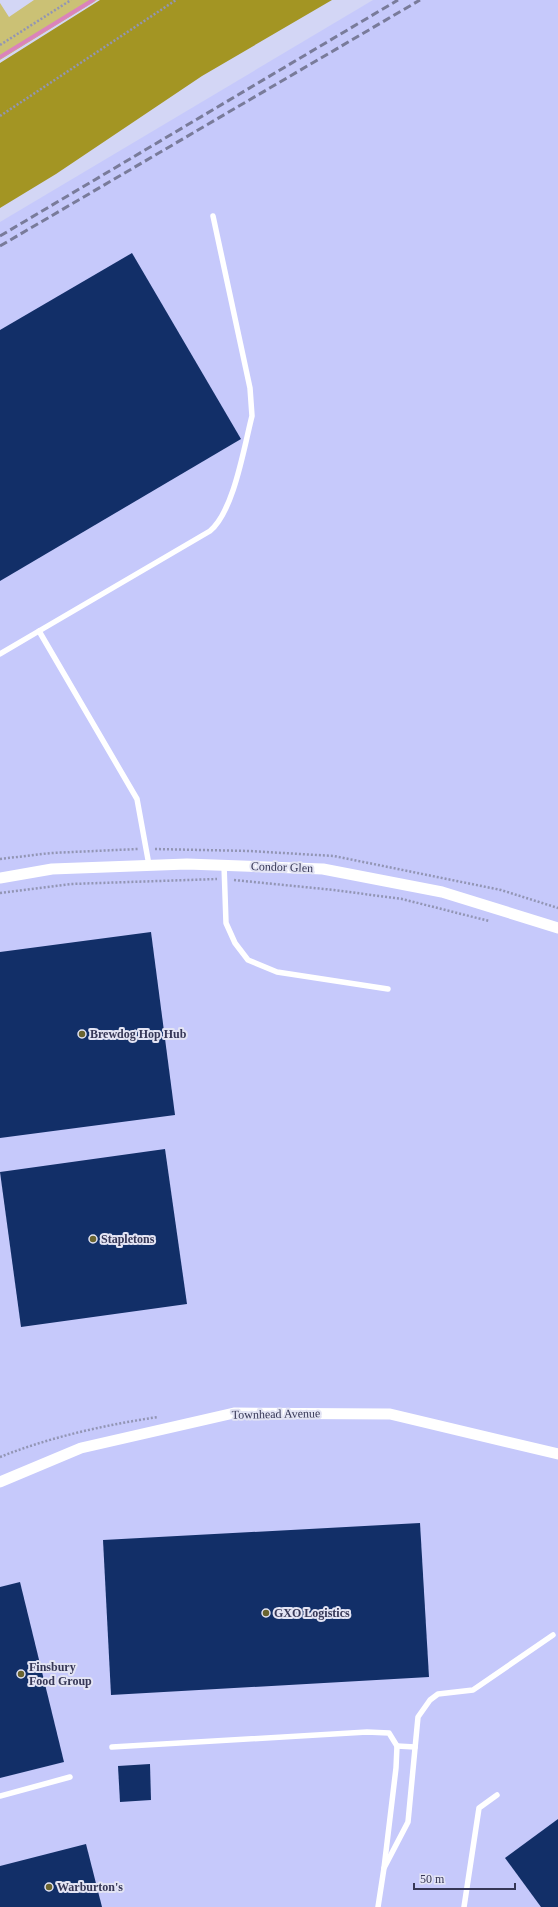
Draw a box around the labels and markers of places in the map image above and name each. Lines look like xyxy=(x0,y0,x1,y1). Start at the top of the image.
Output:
place label: Brewdog Hop Hub xyxy=(90,1027,187,1041)
marker: Brewdog Hop Hub xyxy=(77,1029,87,1039)
place label: Stapletons xyxy=(101,1232,155,1246)
marker: Stapletons xyxy=(88,1234,98,1244)
place label: GXO Logistics xyxy=(274,1606,350,1620)
marker: GXO Logistics xyxy=(261,1608,271,1618)
place label: Finsbury Food Group xyxy=(29,1660,92,1688)
marker: Finsbury Food Group xyxy=(16,1669,26,1679)
place label: Warburton's xyxy=(57,1880,123,1894)
marker: Warburton's xyxy=(44,1882,54,1892)

